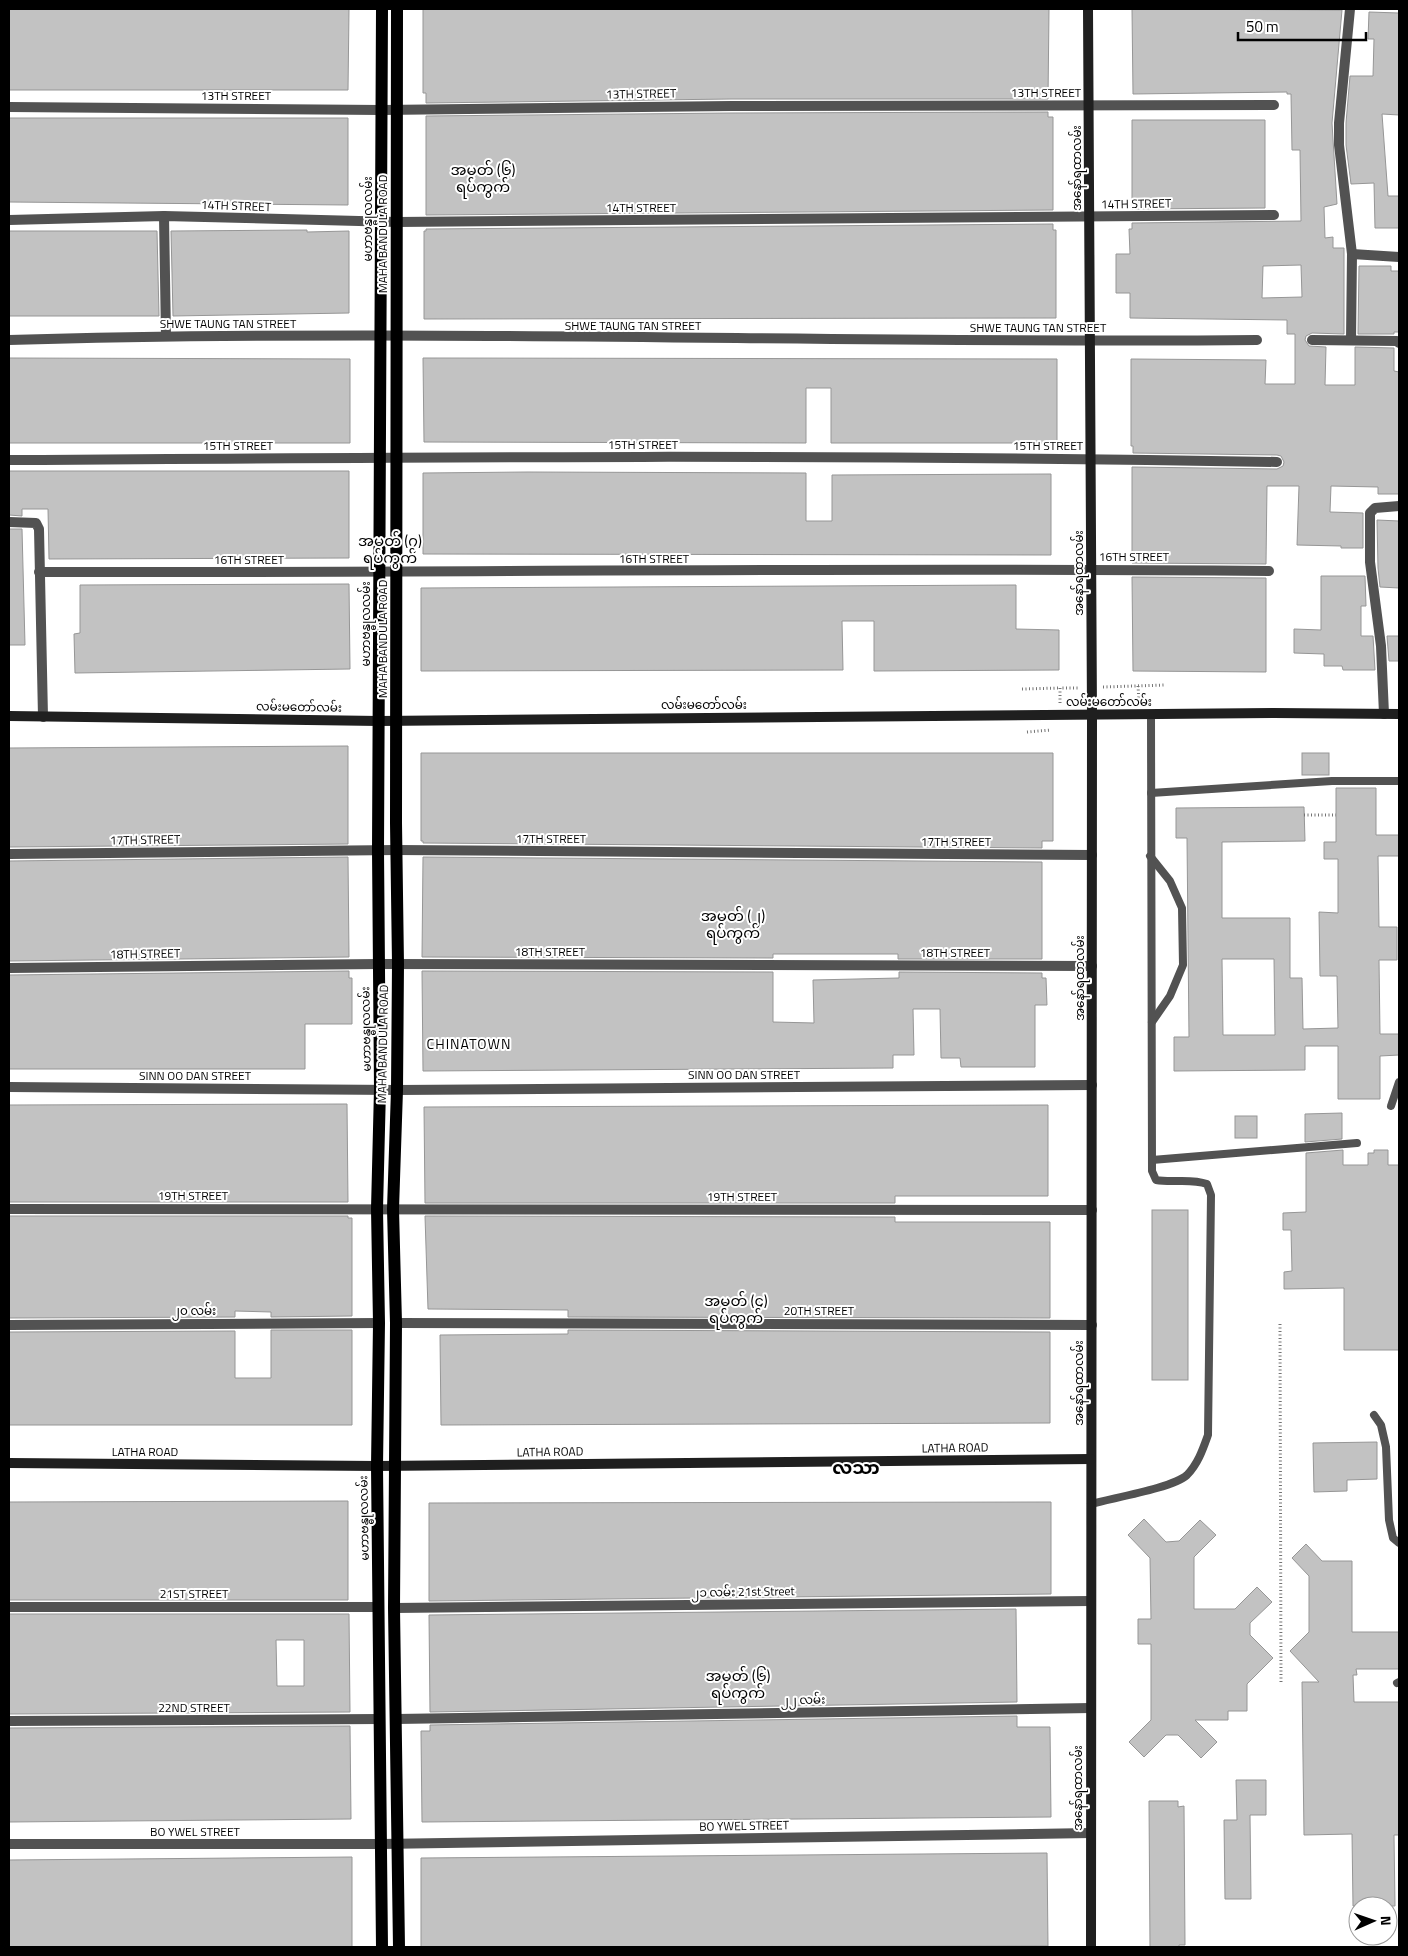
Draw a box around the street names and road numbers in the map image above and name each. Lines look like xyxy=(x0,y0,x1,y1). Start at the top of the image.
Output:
street label: 13TH STREET xyxy=(606,83,677,104)
street label: 13TH STREET xyxy=(1011,83,1082,102)
street label: 13TH STREET xyxy=(201,86,272,105)
street label: အနော်ရထာလမ်း xyxy=(1067,125,1087,211)
street label: MAHA BANDULA ROAD xyxy=(373,174,392,293)
street label: မဟာဗန္ဓုလလမ်း xyxy=(358,176,378,262)
street label: 14TH STREET xyxy=(1101,193,1172,214)
street label: 14TH STREET xyxy=(201,195,272,216)
street label: 14TH STREET xyxy=(606,198,677,217)
street label: SHWE TAUNG TAN STREET xyxy=(160,314,297,333)
street label: SHWE TAUNG TAN STREET xyxy=(565,316,702,335)
street label: SHWE TAUNG TAN STREET xyxy=(970,318,1107,337)
street label: 15TH STREET xyxy=(608,435,679,454)
street label: 15TH STREET xyxy=(203,436,274,455)
street label: 15TH STREET xyxy=(1013,436,1084,455)
street label: အနော်ရထာလမ်း xyxy=(1069,530,1089,616)
street label: 16TH STREET xyxy=(1099,547,1170,566)
street label: 16TH STREET xyxy=(619,549,690,568)
street label: 16TH STREET xyxy=(214,550,285,569)
street label: MAHA BANDULA ROAD xyxy=(373,579,392,698)
street label: မဟာဗန္ဓုလလမ်း xyxy=(356,581,376,667)
street label: လမ်းမတော်လမ်း xyxy=(1066,692,1152,711)
street label: လမ်းမတော်လမ်း xyxy=(661,695,747,714)
street label: လမ်းမတော်လမ်း xyxy=(256,696,342,717)
street label: 17TH STREET xyxy=(110,829,181,850)
street label: 17TH STREET xyxy=(516,829,587,848)
street label: 17TH STREET xyxy=(921,832,992,851)
street label: အနော်ရထာလမ်း xyxy=(1070,935,1090,1021)
street label: 18TH STREET xyxy=(515,942,586,961)
street label: 18TH STREET xyxy=(110,943,181,964)
street label: 18TH STREET xyxy=(920,943,991,962)
street label: MAHA BANDULA ROAD xyxy=(372,984,393,1104)
street label: မဟာဗန္ဓုလလမ်း xyxy=(355,986,377,1072)
street label: SINN OO DAN STREET xyxy=(688,1065,801,1084)
street label: SINN OO DAN STREET xyxy=(139,1066,252,1085)
street label: 19TH STREET xyxy=(158,1186,229,1205)
street label: 19TH STREET xyxy=(707,1187,778,1206)
street label: ၂၀ လမ်း xyxy=(172,1301,216,1321)
street label: 20TH STREET xyxy=(784,1301,855,1320)
street label: အနော်ရထာလမ်း xyxy=(1069,1340,1089,1426)
street label: LATHA ROAD xyxy=(922,1437,989,1458)
street label: LATHA ROAD xyxy=(517,1441,584,1462)
street label: LATHA ROAD xyxy=(112,1442,179,1461)
street label: မဟာဗန္ဓုလလမ်း xyxy=(353,1475,375,1561)
street label: ၂၁ လမ်း 21st Street xyxy=(691,1581,796,1603)
street label: 21ST STREET xyxy=(160,1584,229,1603)
street label: ၂၂ လမ်း xyxy=(781,1690,825,1710)
street label: 22ND STREET xyxy=(158,1698,231,1717)
street label: အနော်ရထာလမ်း xyxy=(1068,1745,1088,1831)
street label: BO YWEL STREET xyxy=(699,1815,790,1836)
street label: BO YWEL STREET xyxy=(150,1822,241,1841)

